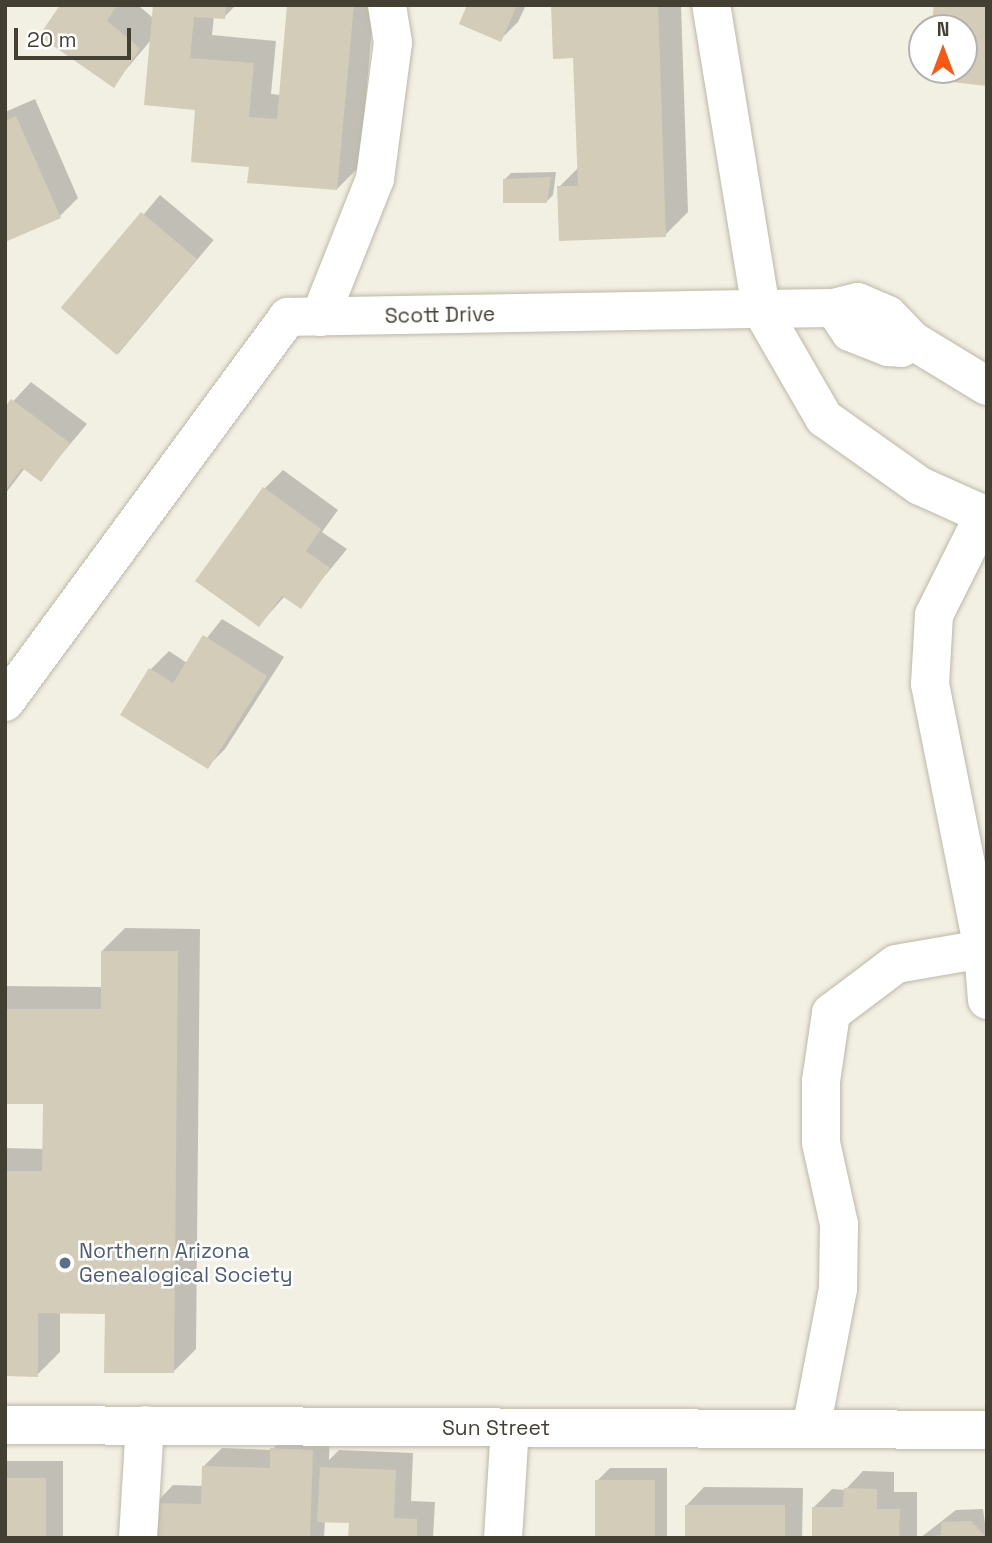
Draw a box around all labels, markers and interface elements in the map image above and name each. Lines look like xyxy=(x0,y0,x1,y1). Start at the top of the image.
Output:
scale bar xyxy=(18,14,135,58)
north arrow xyxy=(908,14,978,84)
text: N xyxy=(937,17,949,42)
text: 20 m xyxy=(27,26,77,53)
street label: Scott Drive xyxy=(385,301,495,329)
place label: Northern Arizona Genealogical Society xyxy=(79,1238,293,1288)
marker: Northern Arizona Genealogical Society xyxy=(57,1255,73,1271)
street label: Sun Street xyxy=(442,1415,550,1441)

